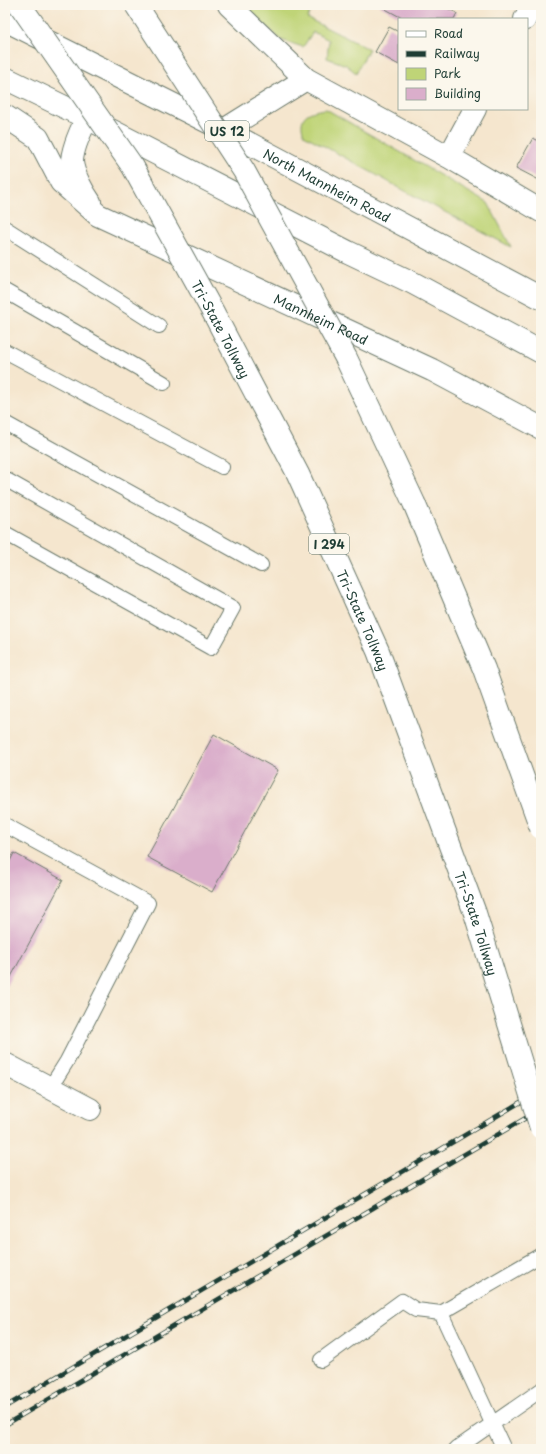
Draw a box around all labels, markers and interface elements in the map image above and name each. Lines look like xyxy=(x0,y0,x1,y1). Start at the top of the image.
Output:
legend xyxy=(398,18,528,110)
text: Road xyxy=(434,24,463,42)
text: Railway xyxy=(434,44,480,62)
text: Park xyxy=(434,64,461,82)
text: Building xyxy=(434,84,481,102)
road number: US 12 xyxy=(205,121,249,141)
street label: North Mannheim Road xyxy=(260,143,394,226)
street label: Tri-State Tollway xyxy=(188,276,255,381)
street label: Mannheim Road xyxy=(271,289,371,349)
road number: I 294 xyxy=(309,534,349,554)
street label: Tri-State Tollway xyxy=(333,566,394,673)
street label: Tri-State Tollway xyxy=(451,868,503,978)

